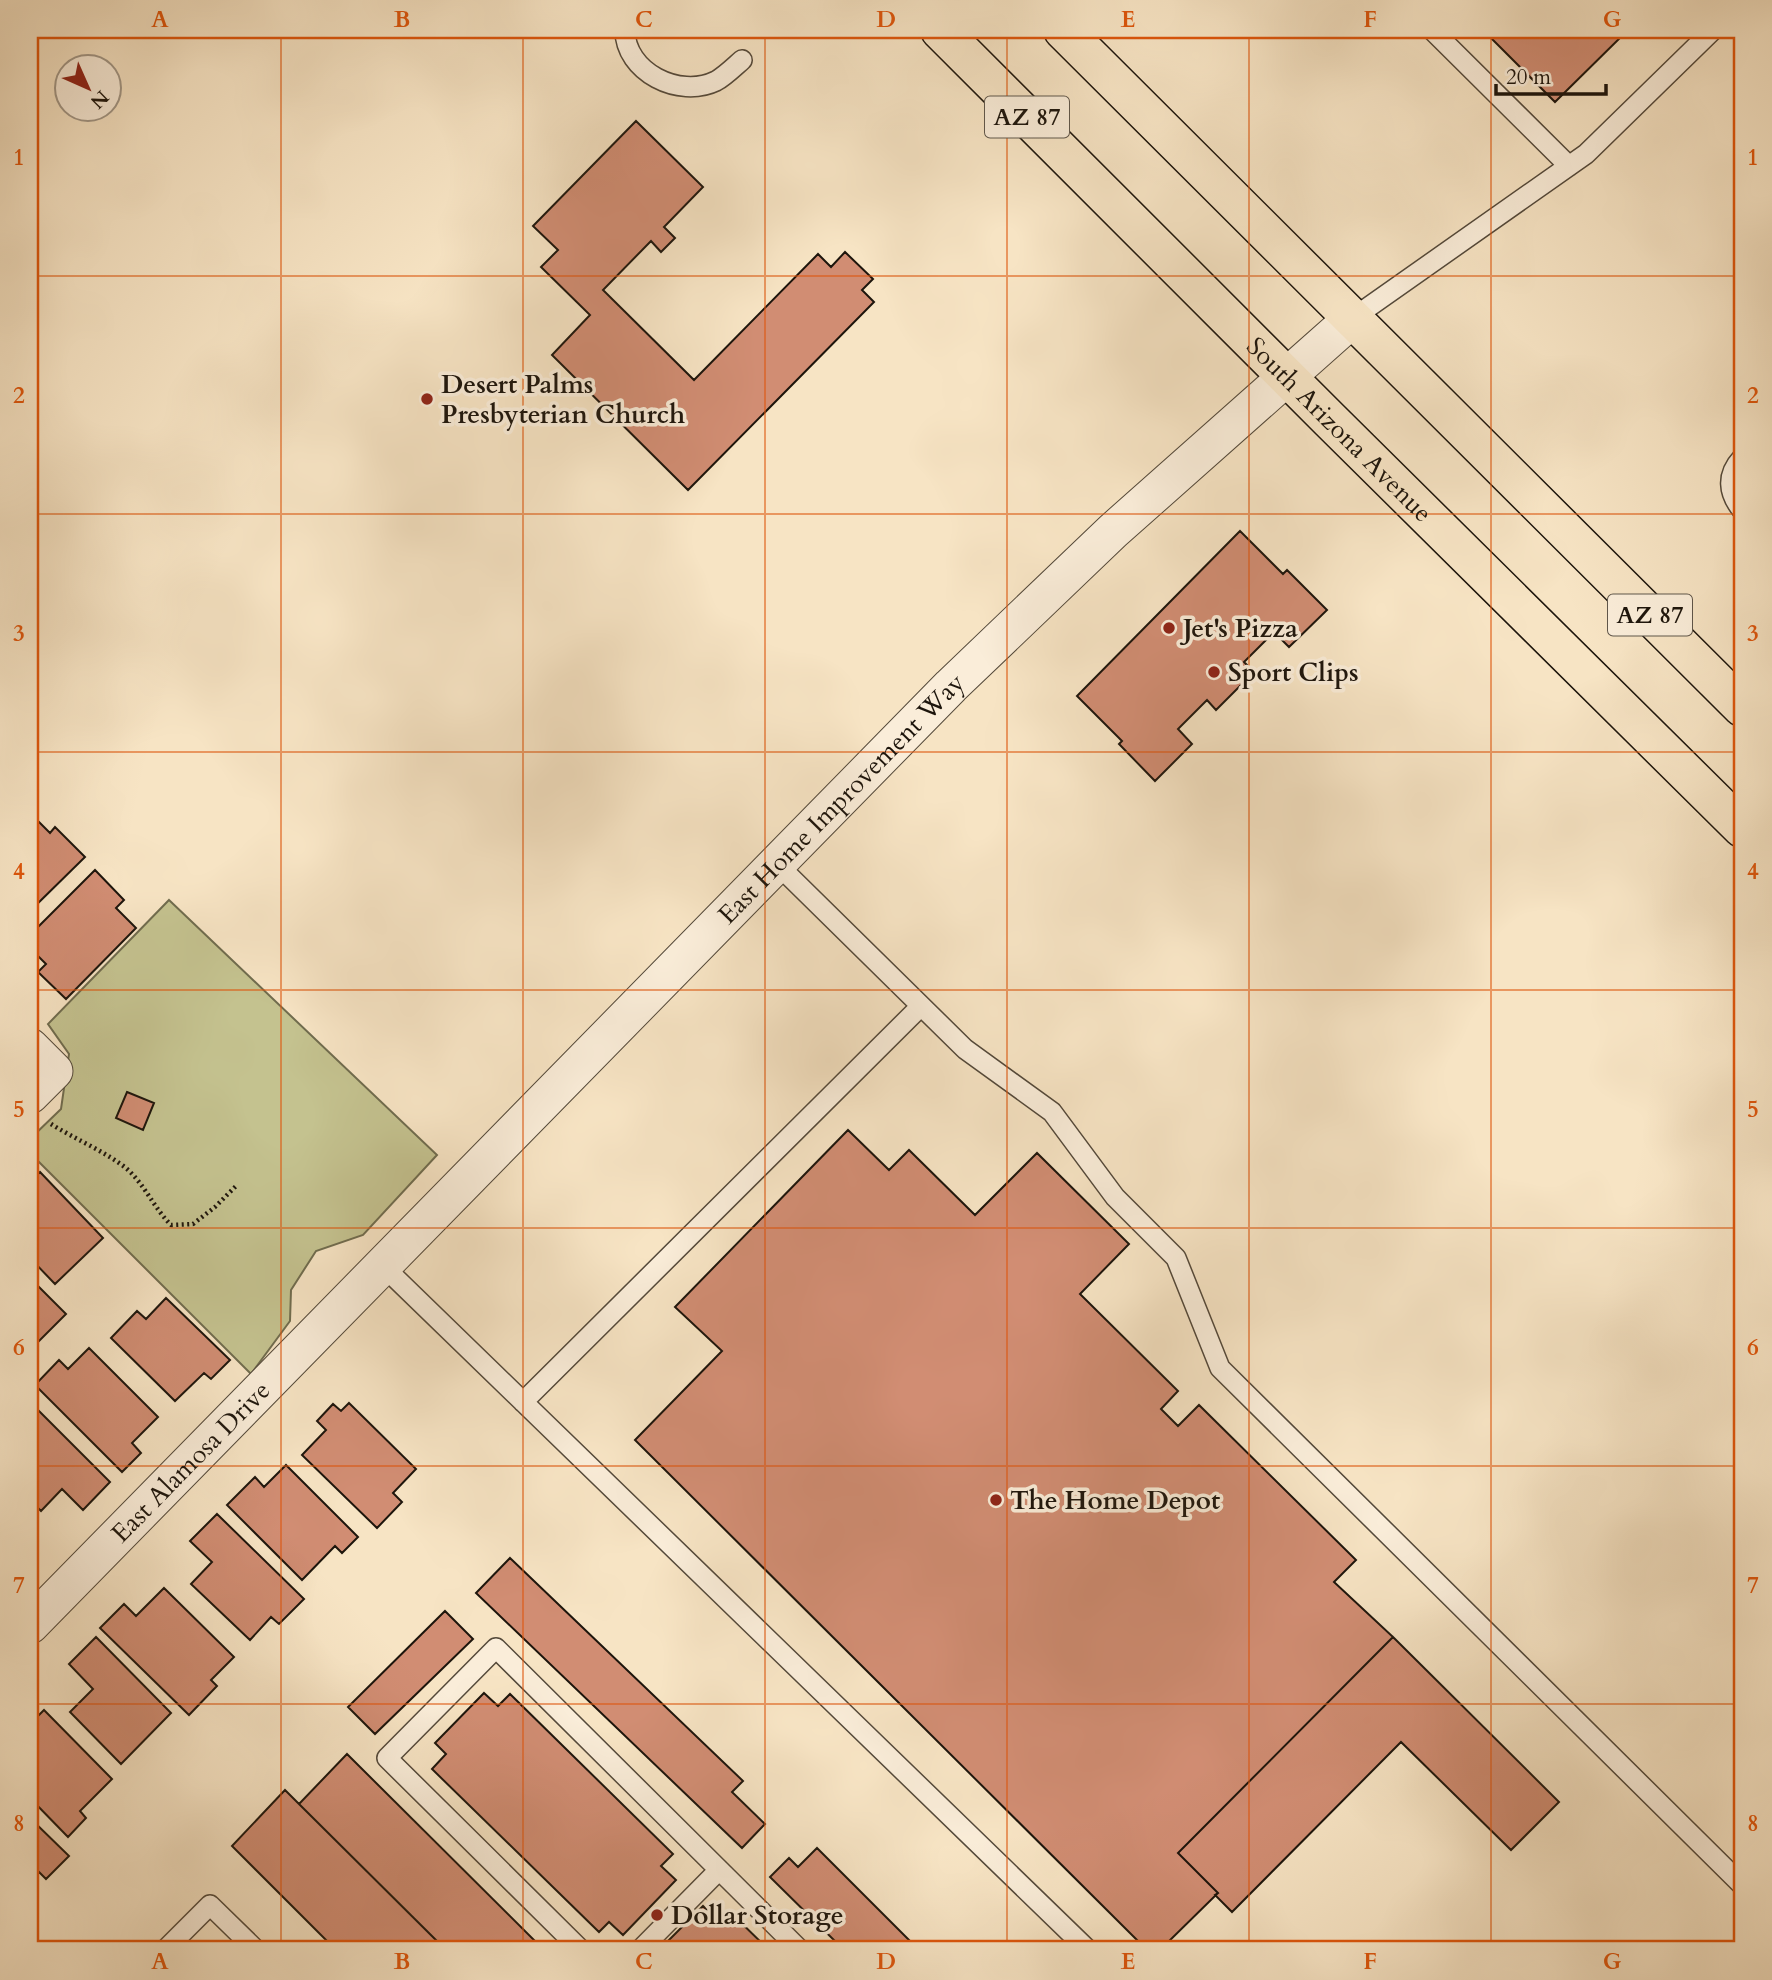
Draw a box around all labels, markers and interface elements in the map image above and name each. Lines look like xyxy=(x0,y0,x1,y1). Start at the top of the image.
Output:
text: A xyxy=(151,4,169,35)
text: B xyxy=(394,4,410,35)
text: C xyxy=(635,4,653,35)
text: D xyxy=(876,4,896,35)
text: E xyxy=(1121,4,1135,35)
text: F xyxy=(1363,4,1377,35)
text: G xyxy=(1603,4,1622,35)
north arrow xyxy=(52,52,122,122)
scale bar xyxy=(1496,52,1606,96)
text: 20 m xyxy=(1506,63,1551,92)
text: N xyxy=(84,84,114,115)
road number: AZ 87 xyxy=(985,96,1069,138)
text: 1 xyxy=(13,142,25,173)
text: 1 xyxy=(1747,142,1759,173)
street label: South Arizona Avenue xyxy=(1239,329,1440,530)
place label: Desert Palms Presbyterian Church xyxy=(441,367,685,432)
text: 2 xyxy=(13,380,25,411)
text: 2 xyxy=(1747,380,1759,411)
marker: Desert Palms Presbyterian Church xyxy=(419,391,435,407)
road number: AZ 87 xyxy=(1608,594,1692,636)
place label: Jet's Pizza xyxy=(1179,611,1298,646)
text: 3 xyxy=(13,618,25,649)
text: 3 xyxy=(1747,618,1759,649)
marker: Jet's Pizza xyxy=(1161,620,1177,636)
place label: Sport Clips xyxy=(1228,655,1359,690)
marker: Sport Clips xyxy=(1206,664,1222,680)
street label: East Home Improvement Way xyxy=(710,665,972,932)
text: 4 xyxy=(13,856,25,887)
text: 4 xyxy=(1747,856,1759,887)
text: 5 xyxy=(13,1094,25,1125)
text: 5 xyxy=(1747,1094,1759,1125)
text: 6 xyxy=(13,1332,25,1363)
text: 6 xyxy=(1747,1332,1759,1363)
street label: East Alamosa Drive xyxy=(103,1373,278,1550)
place label: The Home Depot xyxy=(1010,1483,1220,1518)
marker: The Home Depot xyxy=(988,1492,1004,1508)
text: 7 xyxy=(13,1570,25,1601)
text: 7 xyxy=(1747,1570,1759,1601)
text: 8 xyxy=(13,1808,25,1839)
text: 8 xyxy=(1747,1808,1759,1839)
place label: Dollar Storage xyxy=(671,1898,844,1933)
marker: Dollar Storage xyxy=(649,1907,665,1923)
text: A xyxy=(151,1946,169,1977)
text: B xyxy=(394,1946,410,1977)
text: C xyxy=(635,1946,653,1977)
text: D xyxy=(876,1946,896,1977)
text: E xyxy=(1121,1946,1135,1977)
text: F xyxy=(1363,1946,1377,1977)
text: G xyxy=(1603,1946,1622,1977)

